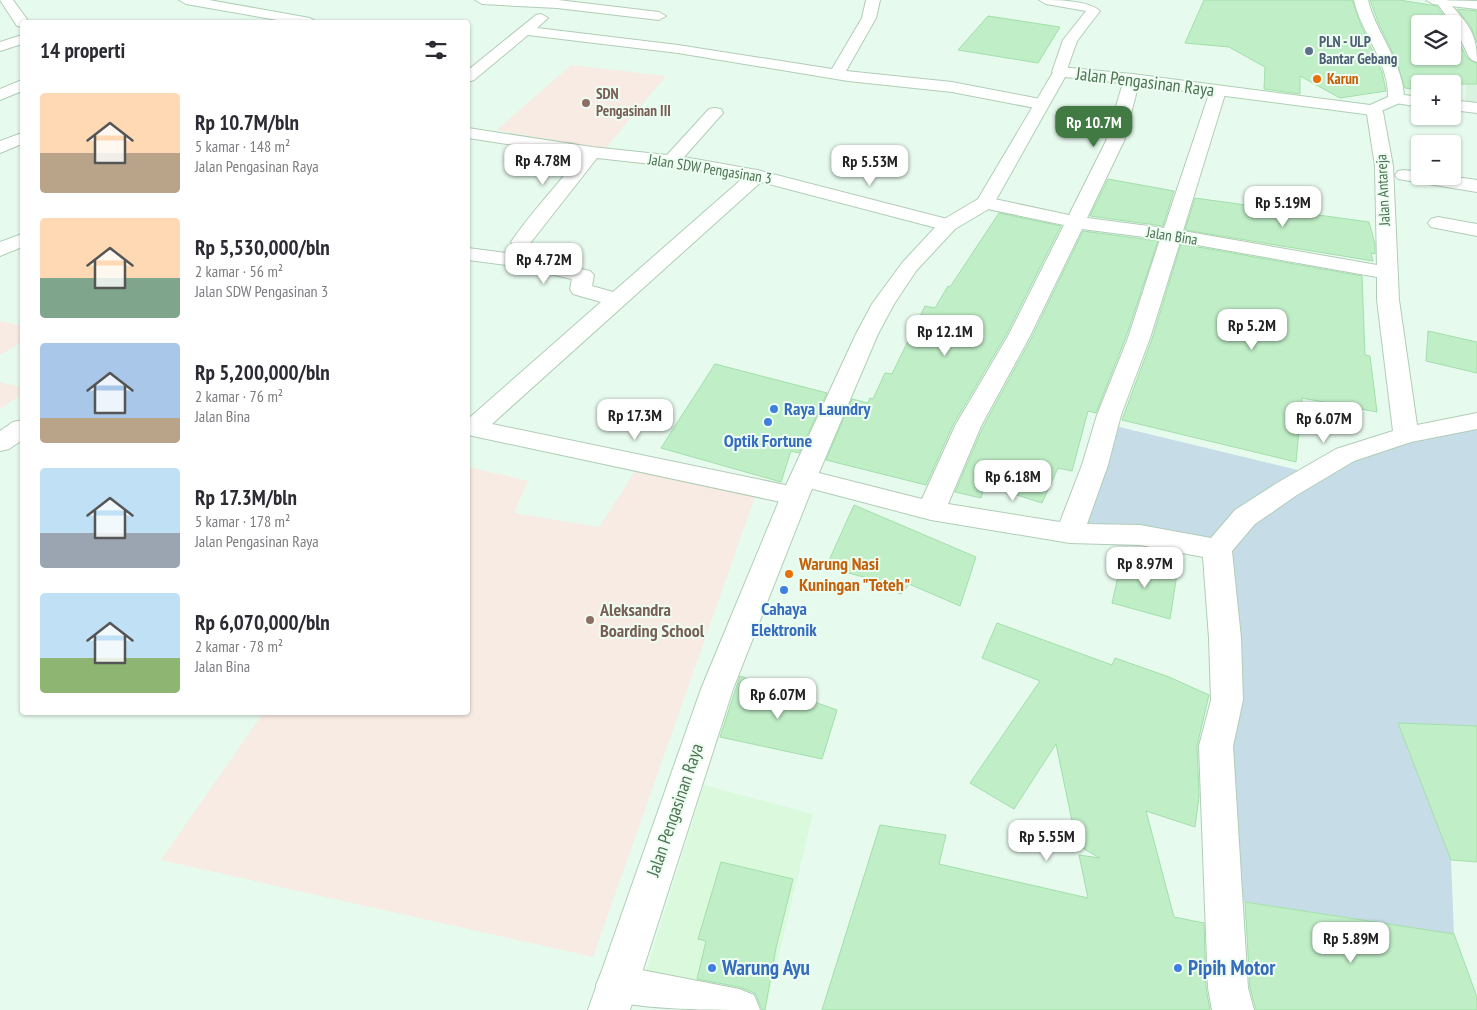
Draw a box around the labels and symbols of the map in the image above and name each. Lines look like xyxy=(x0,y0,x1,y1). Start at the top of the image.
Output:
place label: PLN - ULP Bantar Gebang xyxy=(1319,32,1398,68)
marker: PLN - ULP Bantar Gebang xyxy=(1303,45,1315,57)
street label: Jalan Pengasinan Raya xyxy=(1074,61,1216,101)
place label: Karun xyxy=(1327,69,1359,88)
marker: Karun xyxy=(1311,73,1323,85)
place label: SDN Pengasinan III xyxy=(596,84,671,120)
marker: SDN Pengasinan III xyxy=(580,97,592,109)
pin: Rp 10.7M xyxy=(1042,106,1146,148)
pin: Rp 4.78M xyxy=(491,144,595,186)
pin: Rp 5.53M xyxy=(818,144,922,187)
street label: Jalan SDW Pengasinan 3 xyxy=(646,149,773,188)
street label: Jalan Antareja xyxy=(1371,154,1394,227)
pin: Rp 5.19M xyxy=(1231,186,1335,228)
street label: Jalan Bina xyxy=(1144,222,1199,249)
pin: Rp 4.72M xyxy=(492,242,596,285)
pin: Rp 5.2M xyxy=(1206,308,1298,351)
pin: Rp 12.1M xyxy=(893,314,997,357)
place label: Raya Laundry xyxy=(784,397,871,420)
pin: Rp 17.3M xyxy=(583,398,687,441)
pin: Rp 6.07M xyxy=(1272,402,1376,444)
marker: Raya Laundry xyxy=(768,403,780,415)
marker: Optik Fortune xyxy=(762,416,774,428)
place label: Optik Fortune xyxy=(724,429,812,452)
pin: Rp 6.18M xyxy=(961,460,1065,502)
pin: Rp 8.97M xyxy=(1093,546,1197,589)
place label: Warung Nasi Kuningan "Teteh" xyxy=(798,552,910,596)
marker: Warung Nasi Kuningan "Teteh" xyxy=(783,568,795,580)
marker: Cahaya Elektronik xyxy=(778,584,790,596)
place label: Cahaya Elektronik xyxy=(751,597,817,641)
place label: Aleksandra Boarding School xyxy=(599,598,705,642)
marker: Aleksandra Boarding School xyxy=(584,614,596,626)
pin: Rp 6.07M xyxy=(726,678,830,720)
street label: Jalan Pengasinan Raya xyxy=(641,740,708,880)
pin: Rp 5.55M xyxy=(995,820,1099,862)
pin: Rp 5.89M xyxy=(1299,922,1403,964)
place label: Warung Ayu xyxy=(721,954,810,981)
place label: Pipih Motor xyxy=(1188,954,1276,981)
marker: Warung Ayu xyxy=(706,962,718,974)
marker: Pipih Motor xyxy=(1172,962,1184,974)

